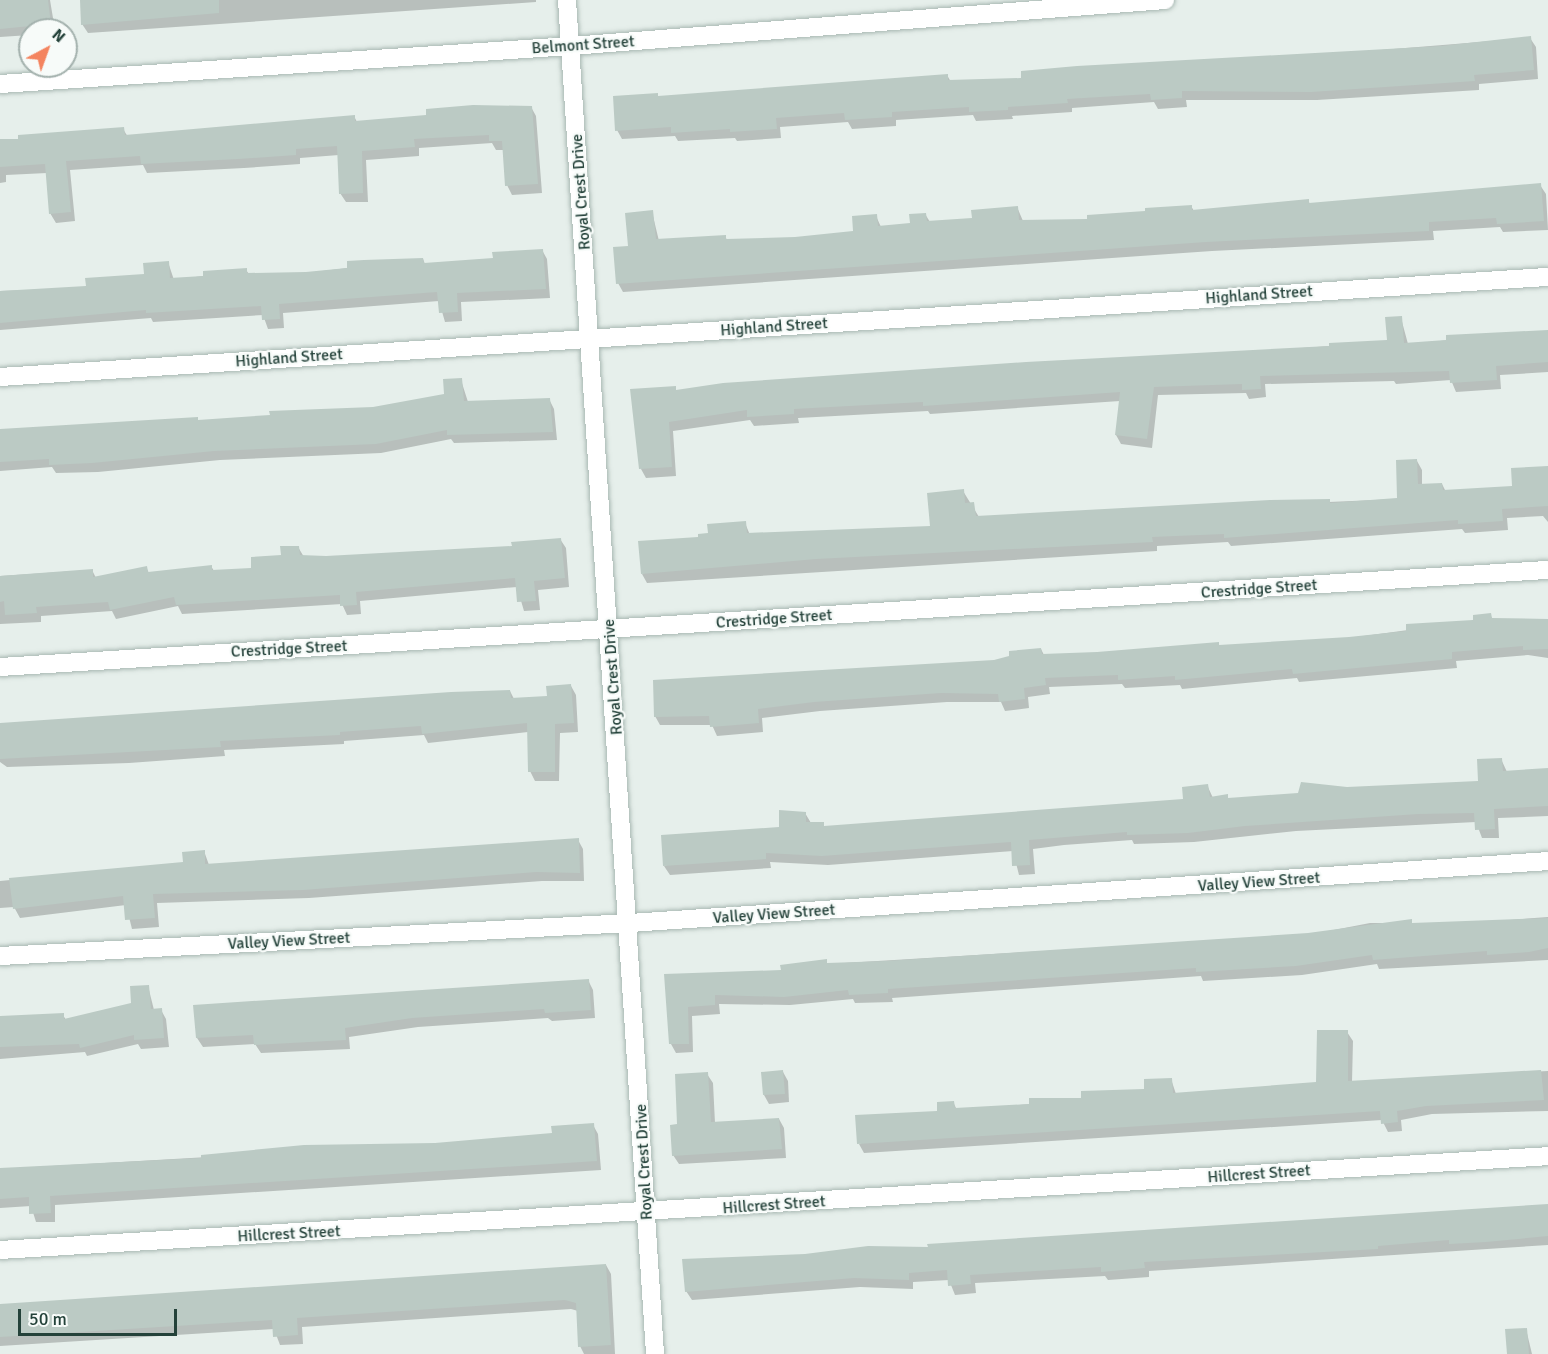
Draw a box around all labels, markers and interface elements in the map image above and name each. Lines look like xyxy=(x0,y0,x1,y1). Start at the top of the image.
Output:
north arrow xyxy=(18,18,78,78)
text: N xyxy=(48,25,69,47)
street label: Belmont Street xyxy=(531,32,635,58)
street label: Royal Crest Drive xyxy=(567,133,595,251)
street label: Highland Street xyxy=(1205,282,1313,308)
street label: Highland Street xyxy=(720,314,828,340)
street label: Highland Street xyxy=(235,345,343,371)
street label: Crestridge Street xyxy=(1200,575,1318,603)
street label: Crestridge Street xyxy=(715,605,833,633)
street label: Royal Crest Drive xyxy=(599,618,627,736)
street label: Crestridge Street xyxy=(230,636,348,662)
street label: Valley View Street xyxy=(1197,868,1321,896)
street label: Valley View Street xyxy=(712,900,836,928)
street label: Valley View Street xyxy=(227,928,351,954)
street label: Royal Crest Drive xyxy=(631,1103,657,1221)
street label: Hillcrest Street xyxy=(1207,1161,1311,1187)
street label: Hillcrest Street xyxy=(722,1192,826,1218)
street label: Hillcrest Street xyxy=(237,1222,341,1246)
scale bar xyxy=(21,1297,180,1335)
text: 50 m xyxy=(29,1308,67,1330)

